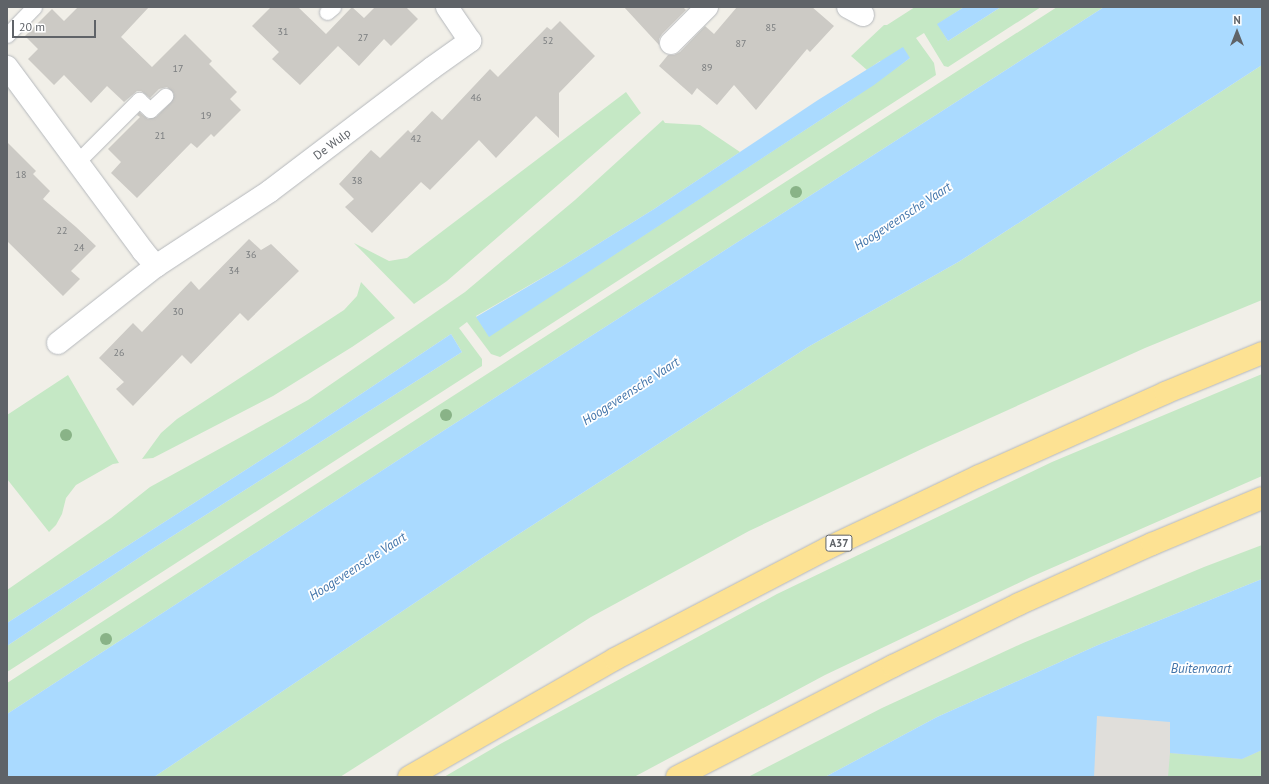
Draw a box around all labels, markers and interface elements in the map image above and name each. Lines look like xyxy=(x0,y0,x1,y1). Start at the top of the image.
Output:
scale bar xyxy=(14,12,98,38)
north arrow xyxy=(1217,12,1257,52)
text: N xyxy=(1233,13,1241,27)
text: 20 m xyxy=(19,19,45,34)
house number: 85 xyxy=(766,22,776,34)
house number: 31 xyxy=(278,26,288,38)
house number: 27 xyxy=(358,32,368,44)
house number: 52 xyxy=(543,35,553,47)
house number: 87 xyxy=(736,38,746,50)
house number: 89 xyxy=(702,62,712,74)
house number: 17 xyxy=(173,63,183,75)
house number: 46 xyxy=(471,92,481,104)
house number: 19 xyxy=(201,110,211,122)
street label: De Wulp xyxy=(310,125,354,163)
house number: 21 xyxy=(155,130,165,142)
house number: 42 xyxy=(411,133,421,145)
house number: 18 xyxy=(16,169,26,181)
house number: 38 xyxy=(352,175,362,187)
water label: Hoogeveensche Vaart xyxy=(851,180,955,254)
house number: 22 xyxy=(57,225,67,237)
house number: 24 xyxy=(74,242,84,254)
house number: 36 xyxy=(246,249,256,261)
house number: 34 xyxy=(229,265,239,277)
house number: 30 xyxy=(173,306,183,318)
house number: 26 xyxy=(114,347,124,359)
water label: Hoogeveensche Vaart xyxy=(579,355,683,429)
water label: Hoogeveensche Vaart xyxy=(306,530,410,604)
road number: A37 xyxy=(825,534,853,552)
water label: Buitenvaart xyxy=(1171,661,1231,677)

